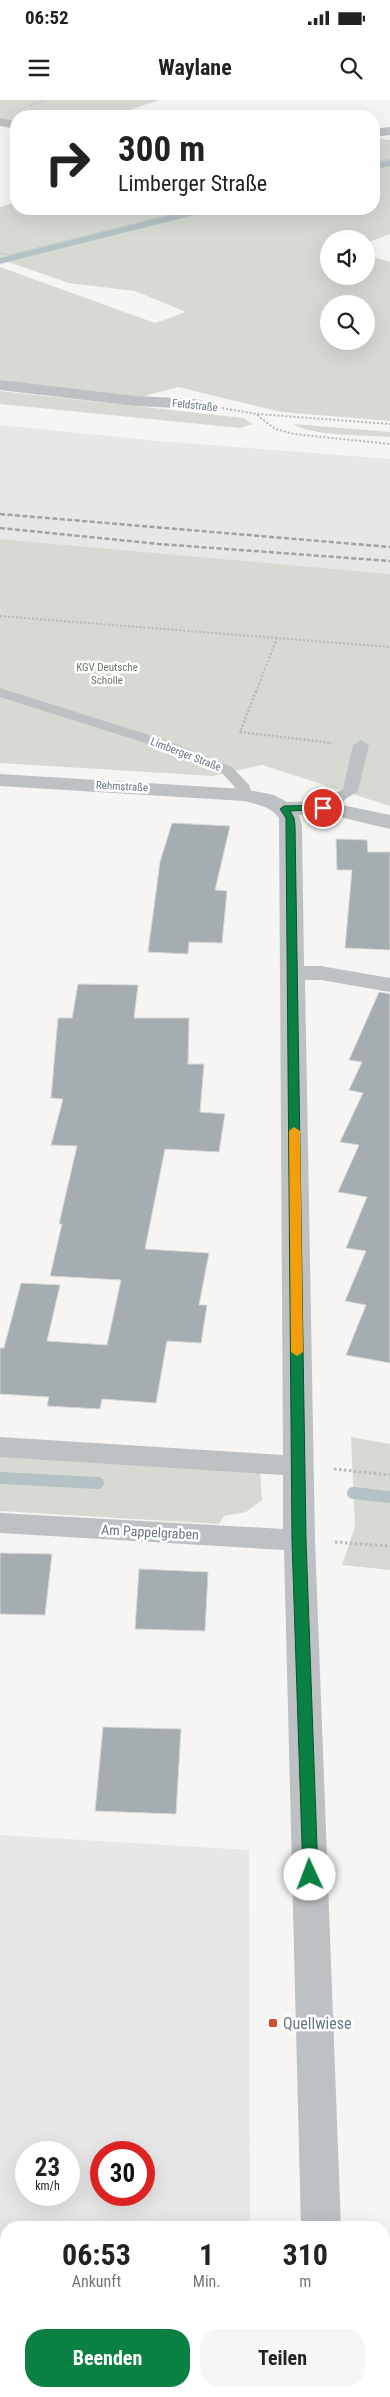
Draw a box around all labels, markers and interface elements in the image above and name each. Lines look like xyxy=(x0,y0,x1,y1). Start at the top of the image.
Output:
text: 06:52 xyxy=(25,6,69,29)
icon: menu xyxy=(25,54,53,82)
icon: search xyxy=(337,54,365,82)
text: Waylane xyxy=(158,55,232,80)
text: 300 m xyxy=(118,129,205,170)
icon: right xyxy=(35,130,100,195)
text: Limberger Straße xyxy=(118,171,267,196)
map controls xyxy=(320,230,375,350)
button: sound xyxy=(320,230,375,285)
button: search xyxy=(320,295,375,350)
street label: Feldstraße xyxy=(171,397,218,414)
park label: KGV Deutsche Scholle xyxy=(76,661,138,687)
street label: Limberger Straße xyxy=(149,735,223,774)
street label: Rehmstraße xyxy=(96,779,148,794)
pin xyxy=(302,787,344,829)
icon: arrive xyxy=(309,794,337,822)
street label: Am Pappelgraben xyxy=(101,1521,199,1543)
position arrow xyxy=(283,1848,335,1900)
place label: Quellwiese xyxy=(283,2014,352,2033)
marker: Quellwiese xyxy=(267,2017,279,2029)
speed limit sign: 30 xyxy=(90,2141,155,2206)
text: 23 xyxy=(35,2153,60,2182)
text: km/h xyxy=(35,2179,60,2193)
text: 06:53 xyxy=(62,2237,131,2272)
text: 1 xyxy=(199,2237,214,2272)
text: 310 xyxy=(283,2237,328,2272)
text: Ankunft xyxy=(72,2272,121,2291)
text: Min. xyxy=(193,2272,221,2291)
text: m xyxy=(299,2272,311,2291)
button: Beenden xyxy=(25,2329,190,2387)
button: Teilen xyxy=(200,2329,365,2387)

